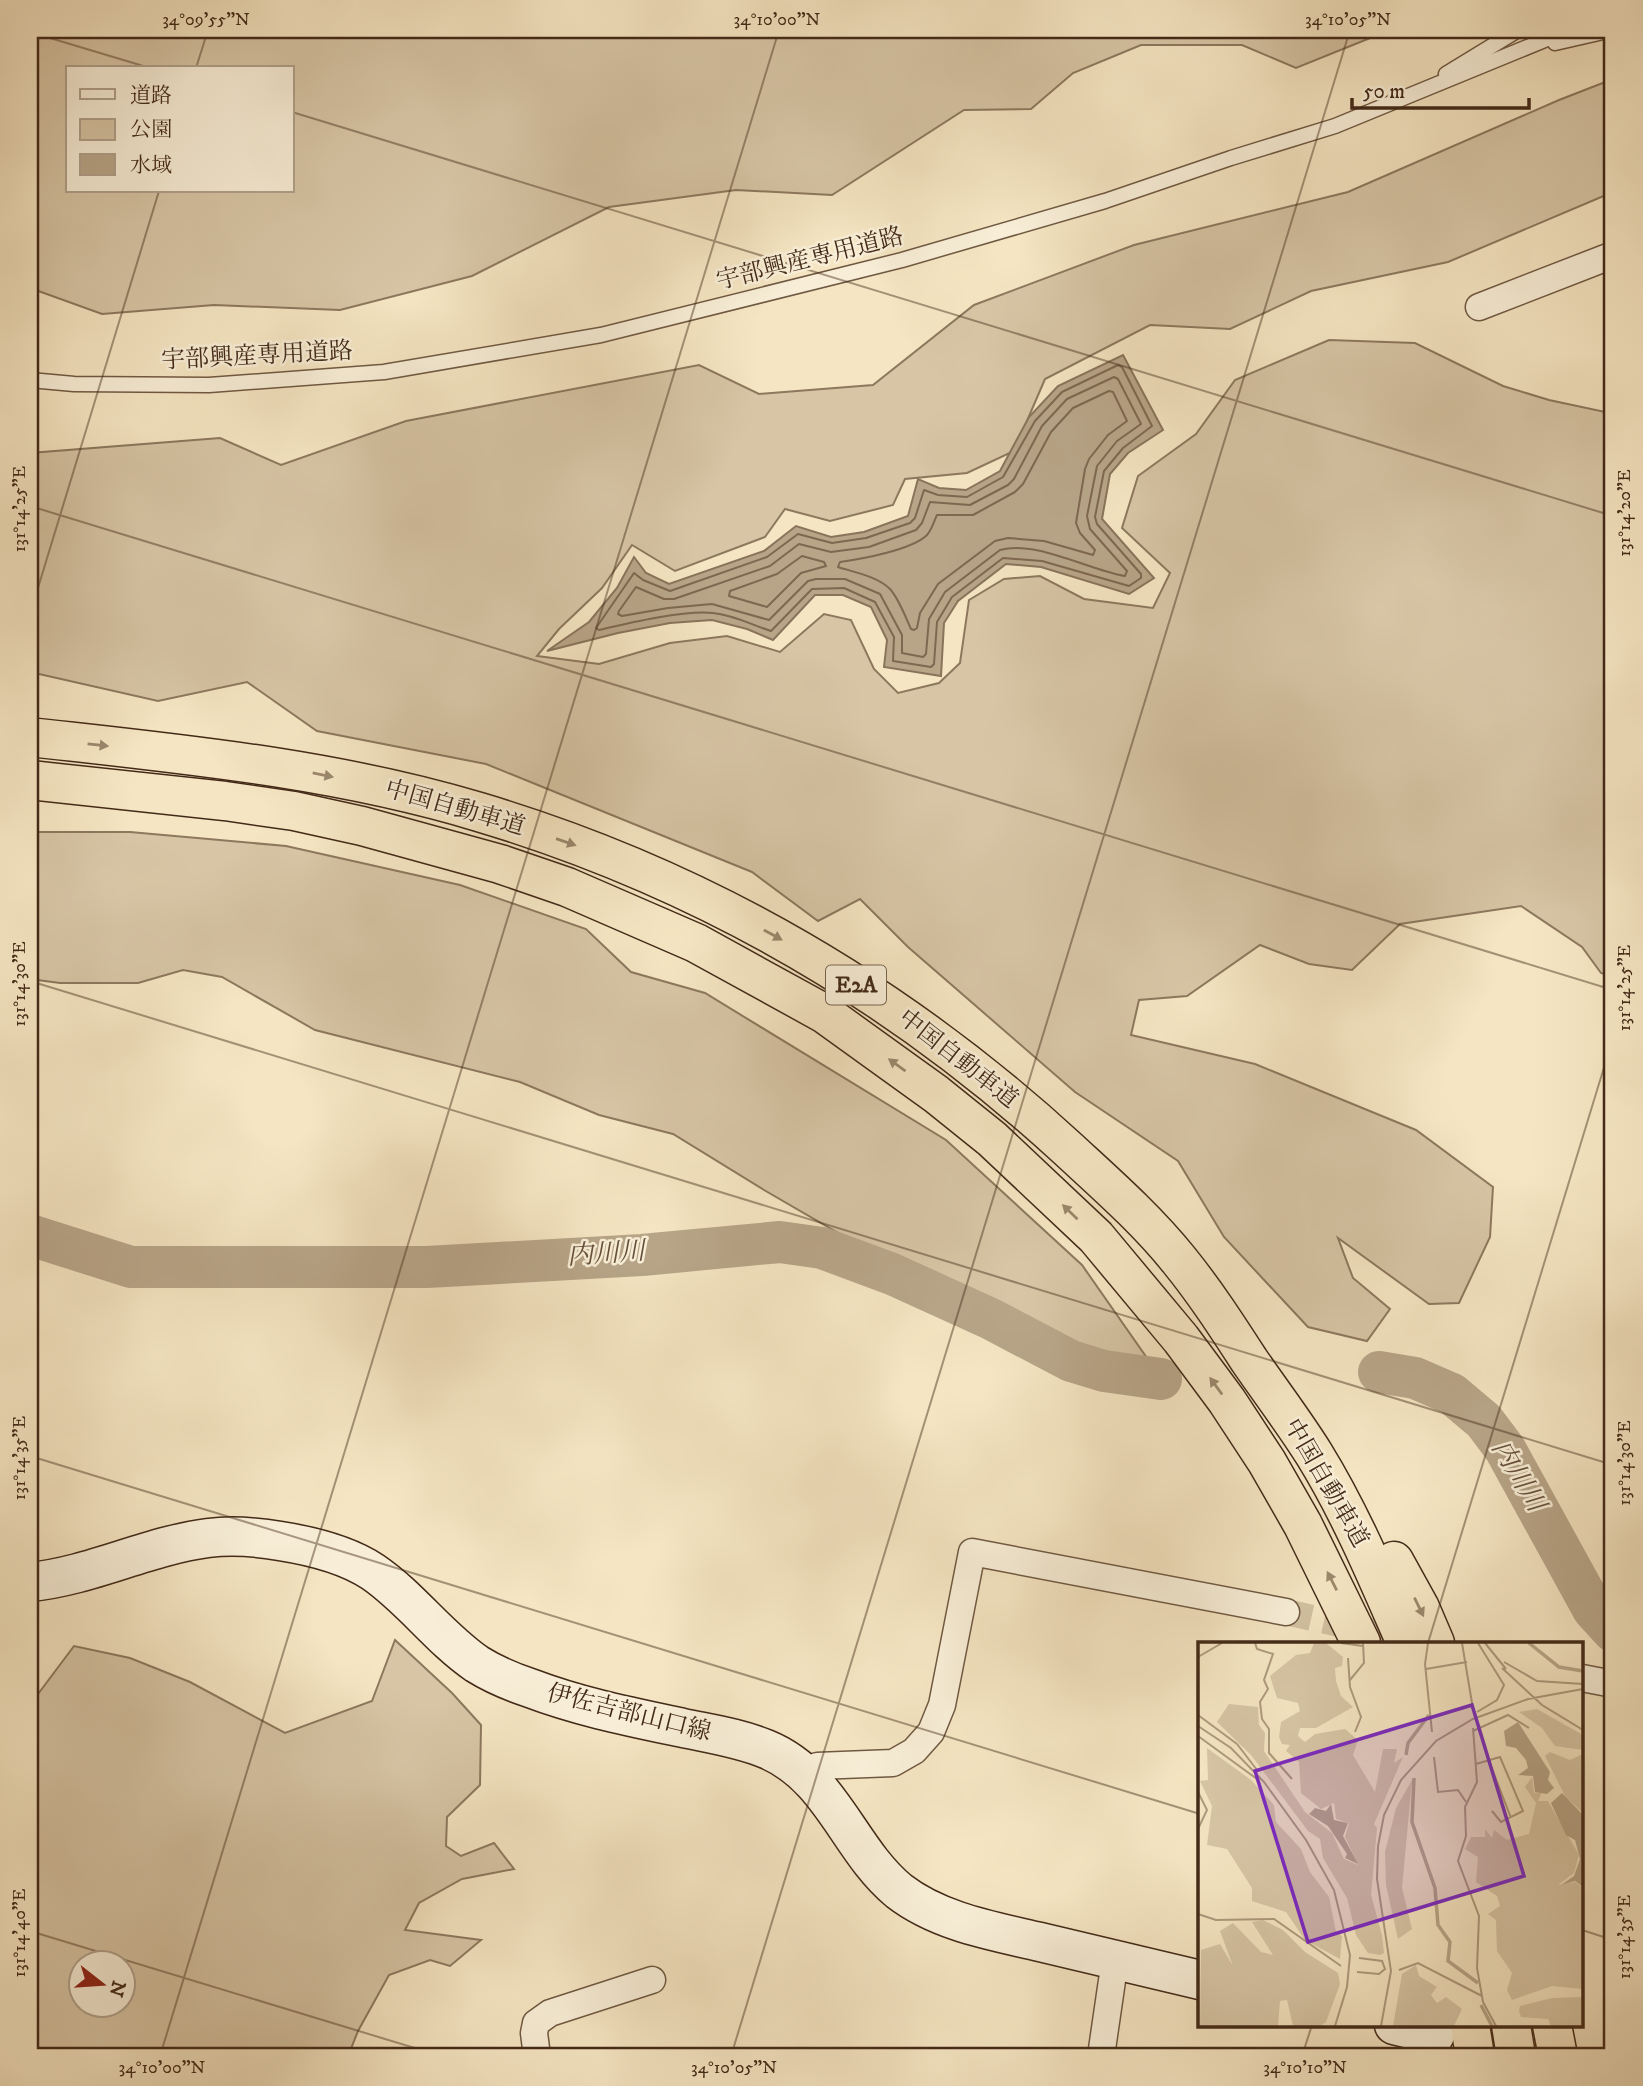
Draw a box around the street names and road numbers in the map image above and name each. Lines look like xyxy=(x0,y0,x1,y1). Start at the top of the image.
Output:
street label: 宇部興産専用道路 xyxy=(713,221,907,297)
street label: 宇部興産専用道路 xyxy=(160,336,354,376)
street label: 中国自動車道 xyxy=(382,774,528,842)
road number: E2A xyxy=(826,966,886,1004)
street label: 中国自動車道 xyxy=(892,1003,1024,1115)
street label: 中国自動車道 xyxy=(1277,1413,1375,1553)
street label: 伊佐吉部山口線 xyxy=(544,1678,714,1748)

